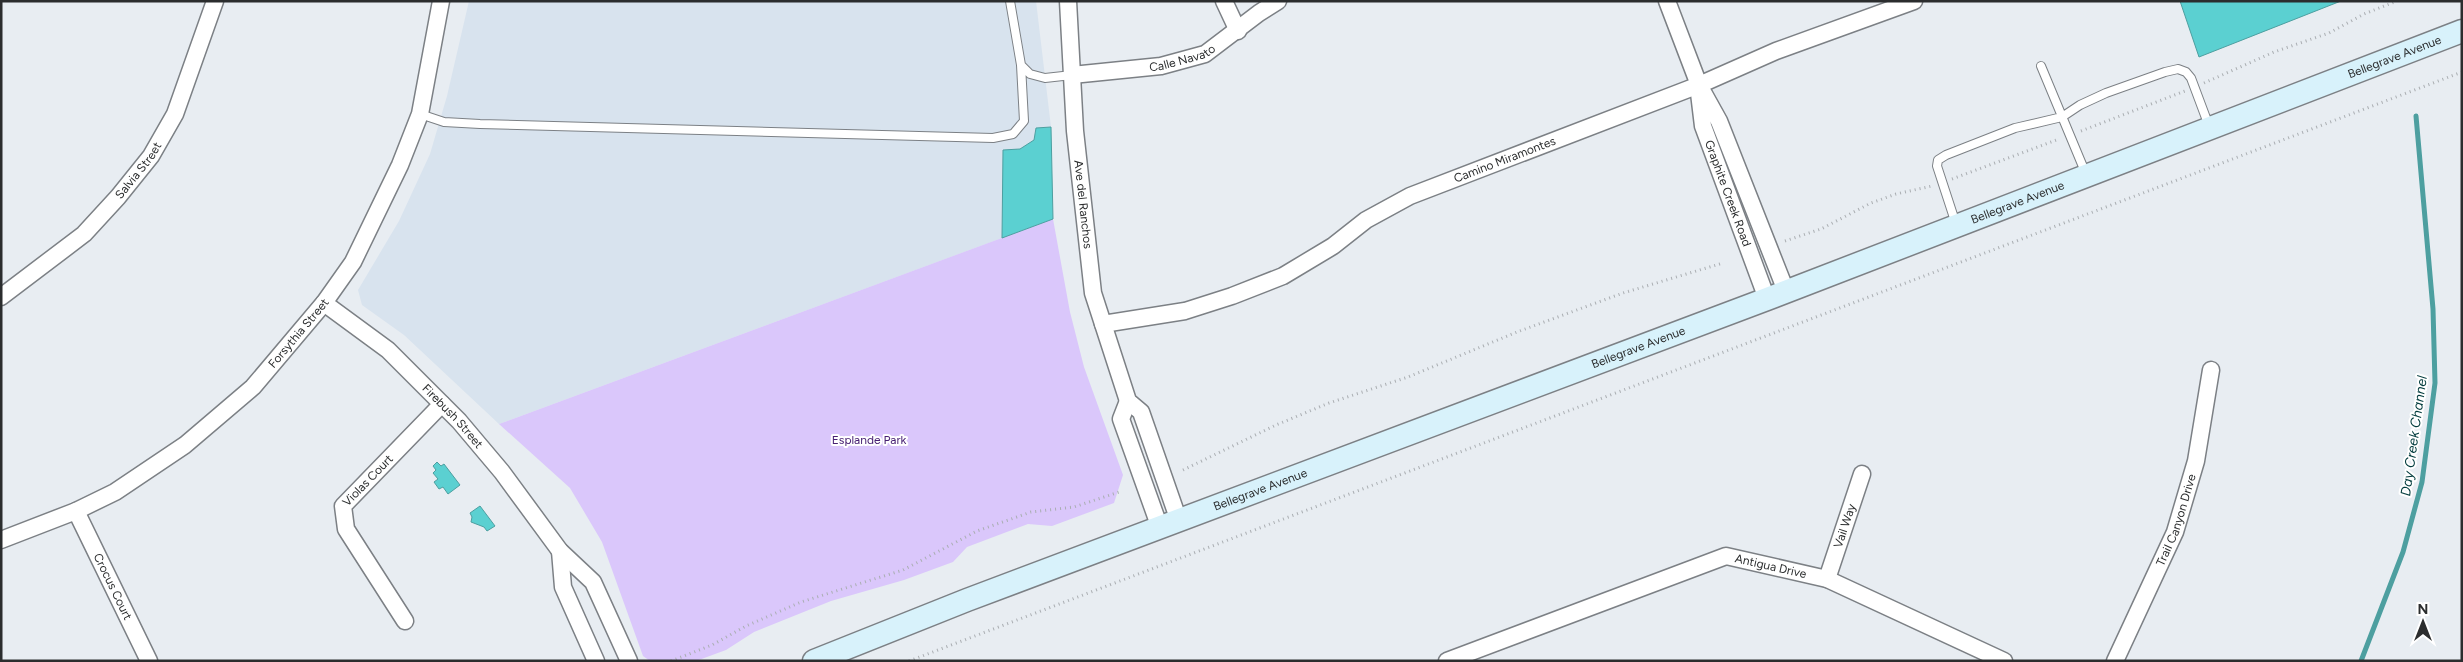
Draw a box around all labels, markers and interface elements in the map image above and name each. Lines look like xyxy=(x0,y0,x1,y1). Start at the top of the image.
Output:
street label: Bellegrave Avenue xyxy=(2346,33,2444,81)
street label: Calle Navato xyxy=(1149,42,1218,74)
street label: Camino Miramontes xyxy=(1452,134,1558,186)
street label: Graphite Creek Road xyxy=(1702,138,1754,248)
street label: Salvia Street xyxy=(112,139,165,202)
street label: Ave del Ranchos xyxy=(1071,159,1095,250)
street label: Bellegrave Avenue xyxy=(1969,178,2067,227)
street label: Forsythia Street xyxy=(265,296,332,371)
street label: Bellegrave Avenue xyxy=(1589,323,1688,371)
water label: Day Creek Channel xyxy=(2397,374,2431,497)
street label: Firebush Street xyxy=(419,381,486,451)
park label: Esplande Park xyxy=(832,433,906,447)
street label: Violas Court xyxy=(340,452,396,509)
street label: Bellegrave Avenue xyxy=(1211,466,1309,514)
street label: Trail Canyon Drive xyxy=(2153,472,2199,568)
street label: Vail Way xyxy=(1831,501,1859,550)
street label: Crocus Court xyxy=(91,551,135,623)
street label: Antigua Drive xyxy=(1734,551,1808,581)
north arrow xyxy=(2398,597,2448,647)
text: N xyxy=(2418,601,2428,618)

